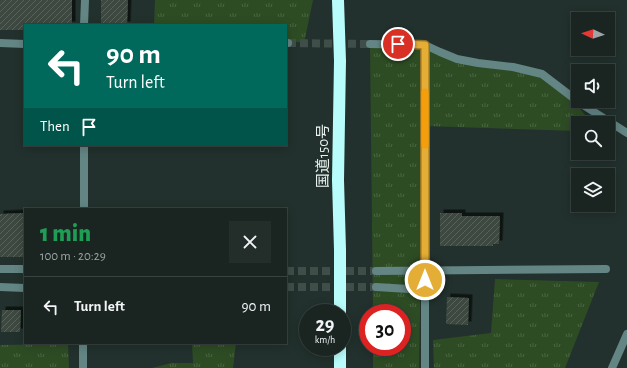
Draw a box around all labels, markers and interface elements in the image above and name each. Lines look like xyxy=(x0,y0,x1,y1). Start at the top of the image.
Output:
north arrow xyxy=(571,12,615,56)
map controls xyxy=(571,12,615,212)
pin xyxy=(381,27,415,61)
icon: arrive xyxy=(387,33,409,55)
icon: left xyxy=(40,40,92,92)
text: 90 m xyxy=(106,41,161,69)
button: sound xyxy=(571,64,615,108)
text: Turn left xyxy=(106,74,165,92)
icon: arrive xyxy=(78,116,100,138)
button: search xyxy=(571,116,615,160)
text: Then xyxy=(40,119,70,134)
street label: 国道150号 xyxy=(315,124,331,188)
button: layers xyxy=(571,168,615,212)
button: close xyxy=(229,221,271,263)
text: 1 min xyxy=(40,222,91,246)
text: 100 m · 20:29 xyxy=(40,250,106,263)
position arrow xyxy=(404,259,446,301)
icon: left xyxy=(40,296,62,318)
text: Turn left xyxy=(74,299,125,314)
text: 90 m xyxy=(242,299,271,314)
speed limit sign: 30 xyxy=(359,304,411,356)
text: 29 xyxy=(315,315,335,335)
text: km/h xyxy=(315,335,335,345)

